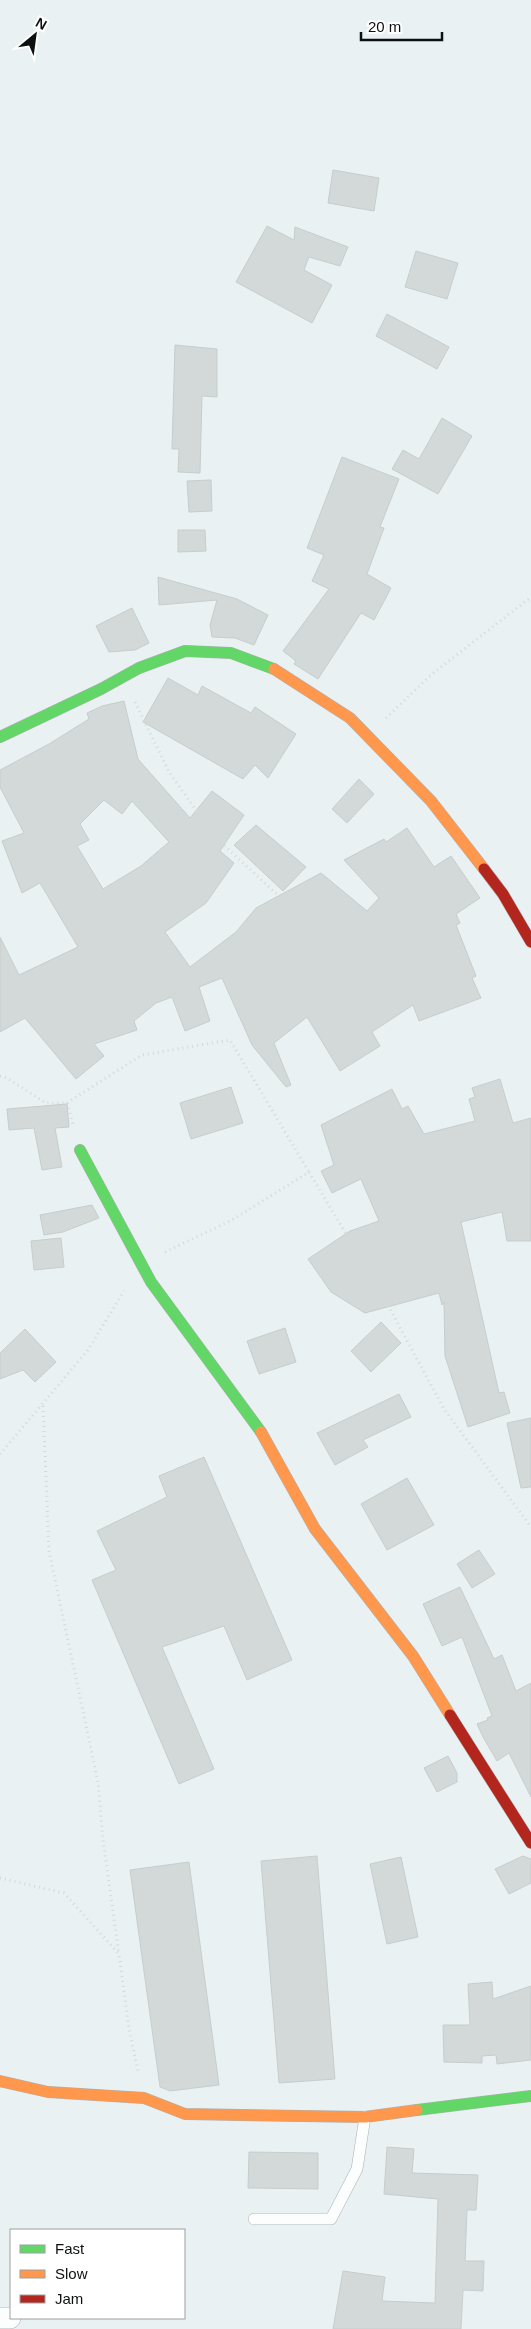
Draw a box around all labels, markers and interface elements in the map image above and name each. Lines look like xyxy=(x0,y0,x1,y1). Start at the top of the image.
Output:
north arrow xyxy=(10,10,60,60)
scale bar xyxy=(361,10,442,42)
text: N xyxy=(33,14,50,33)
text: 20 m xyxy=(368,18,401,35)
legend xyxy=(10,2229,185,2319)
text: Fast xyxy=(55,2240,85,2257)
text: Slow xyxy=(55,2265,88,2282)
text: Jam xyxy=(55,2290,83,2307)

